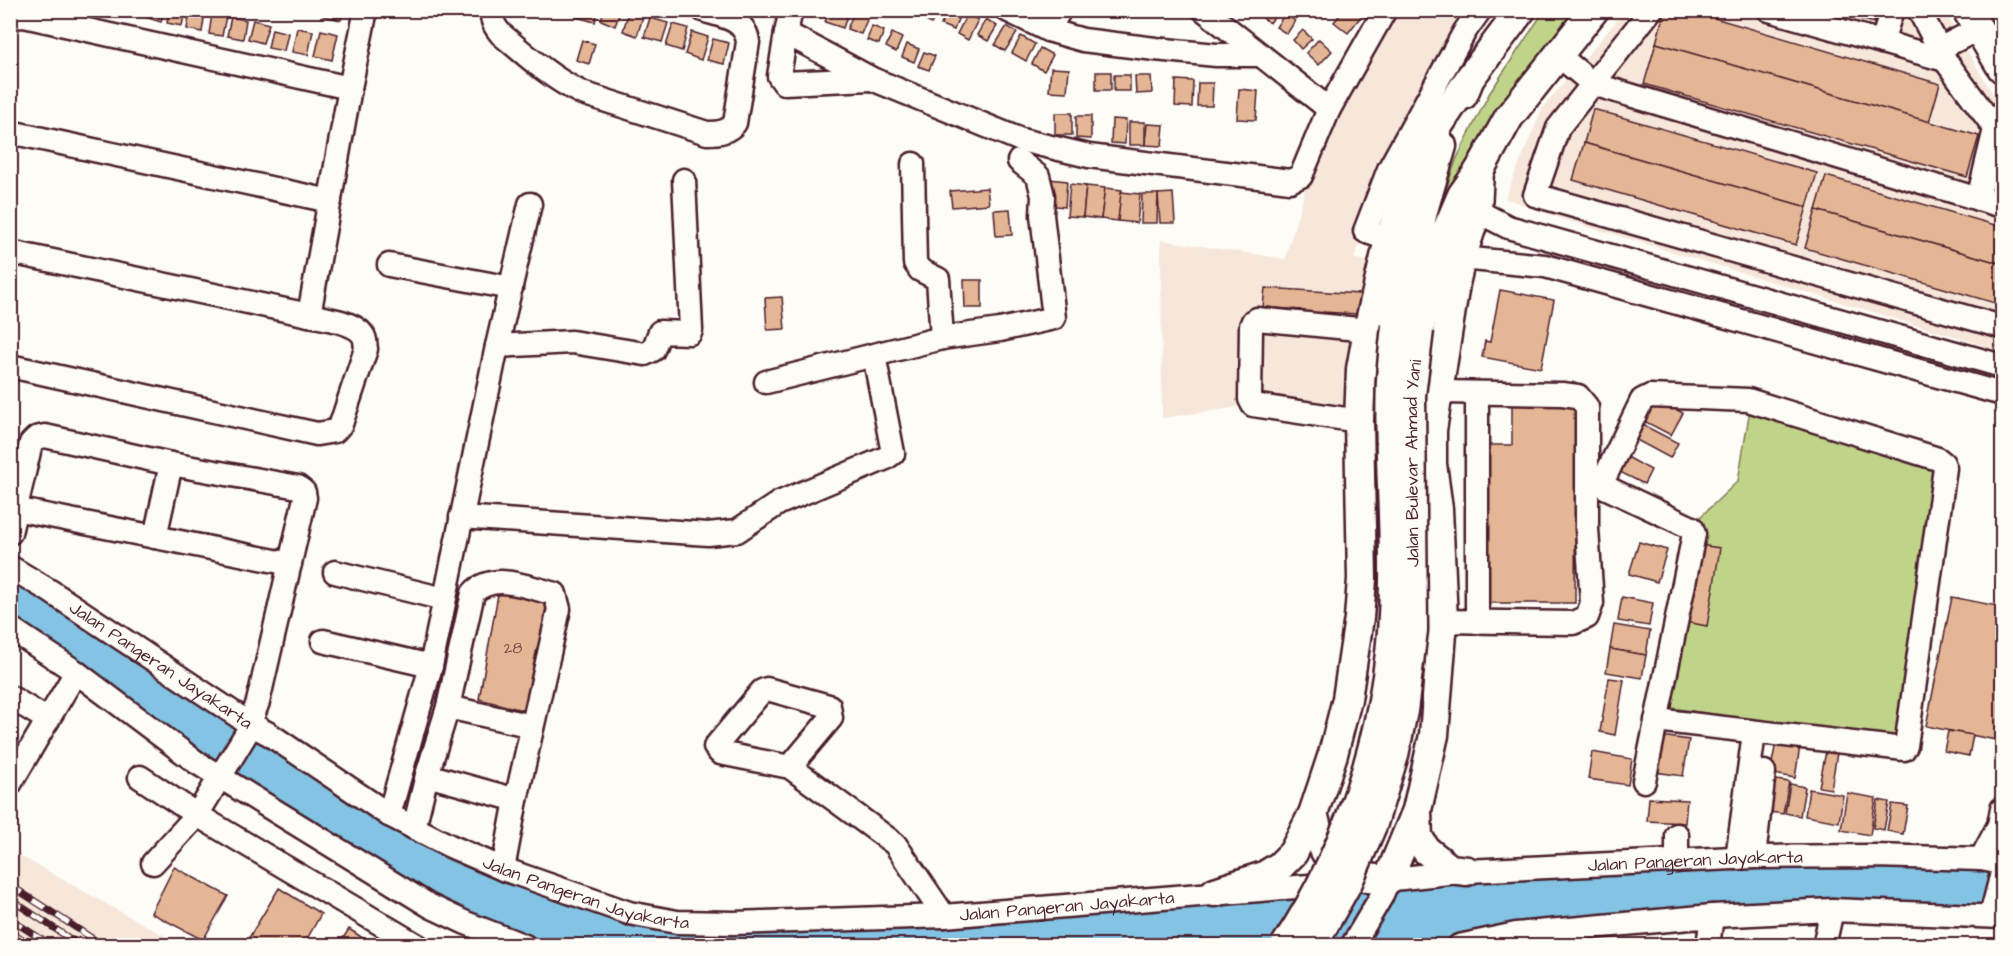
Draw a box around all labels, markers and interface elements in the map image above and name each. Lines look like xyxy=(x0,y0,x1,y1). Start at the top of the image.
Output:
street label: Jalan Bulevar Ahmad Yani xyxy=(1399,358,1428,567)
street label: Jalan Pangeran Jayakarta xyxy=(64,595,257,735)
house number: 28 xyxy=(504,638,522,659)
street label: Jalan Pangeran Jayakarta xyxy=(1587,845,1803,878)
street label: Jalan Pangeran Jayakarta xyxy=(479,850,689,935)
street label: Jalan Pangeran Jayakarta xyxy=(959,885,1175,928)

